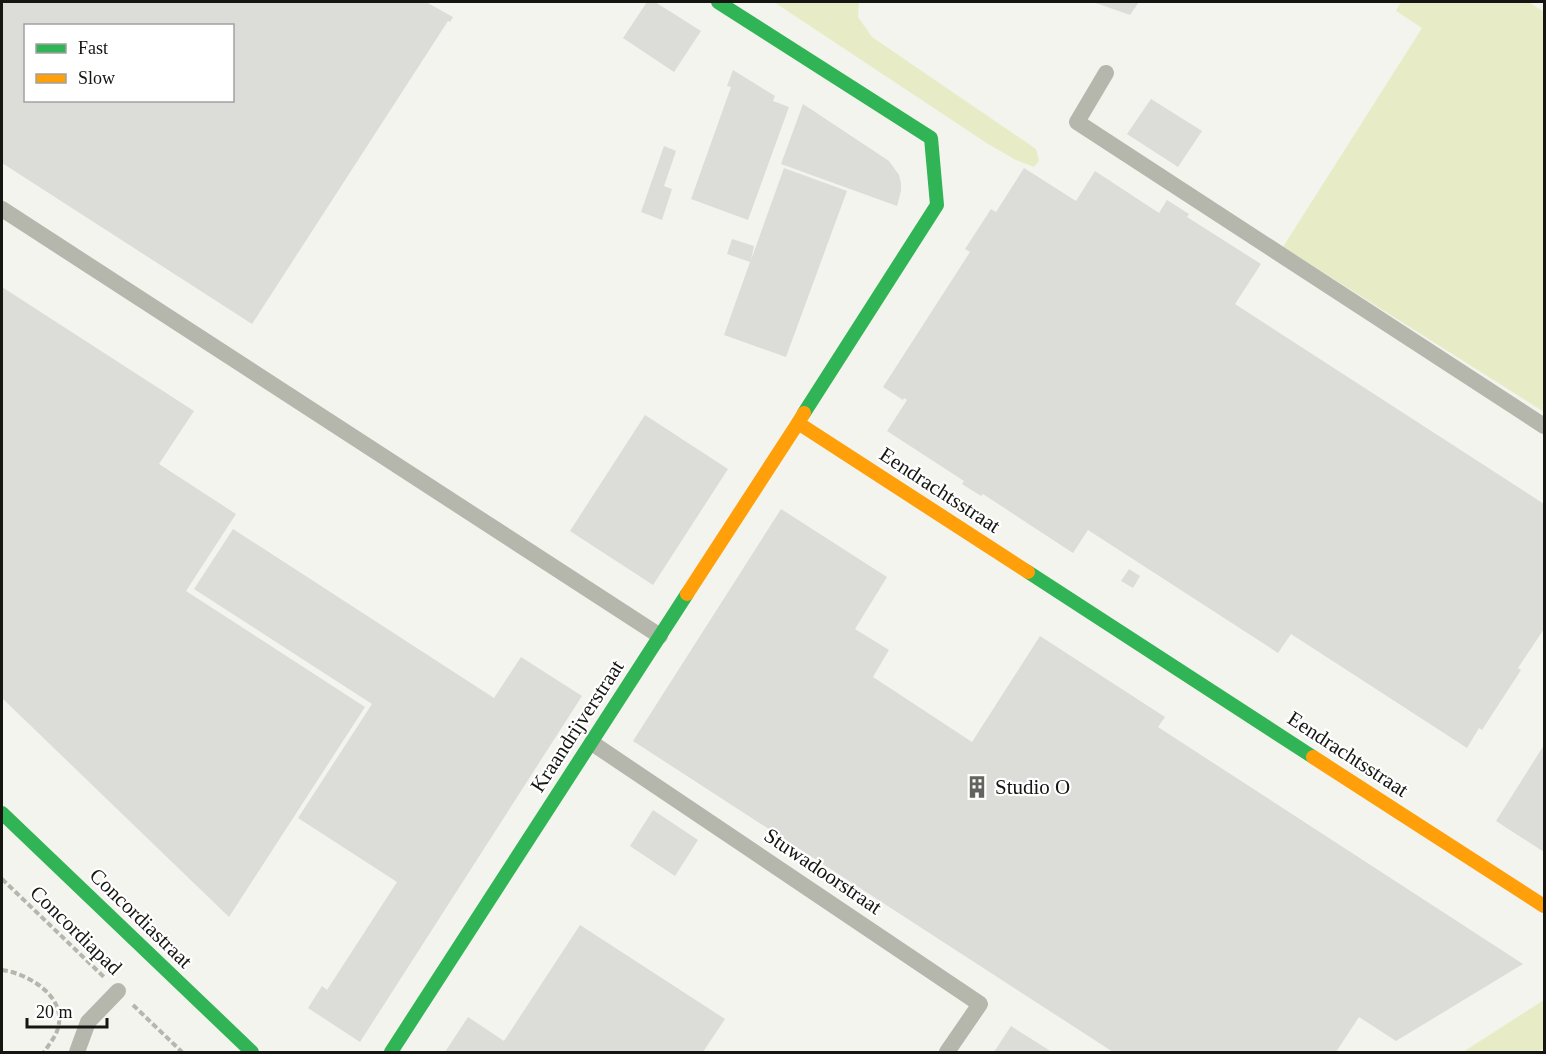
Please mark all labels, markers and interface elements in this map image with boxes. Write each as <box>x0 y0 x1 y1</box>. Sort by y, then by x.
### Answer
legend <box>24 24 234 102</box>
text: Fast <box>78 38 108 58</box>
text: Slow <box>78 68 115 88</box>
street label: Eendrachtsstraat <box>875 442 1005 538</box>
street label: Kraandrijverstraat <box>525 655 629 797</box>
street label: Eendrachtsstraat <box>1283 706 1413 802</box>
building icon: Studio O <box>964 774 990 800</box>
place label: Studio O <box>995 775 1070 799</box>
street label: Stuwadoorstraat <box>760 823 886 919</box>
street label: Concordiastraat <box>85 863 197 973</box>
street label: Concordiapad <box>25 880 127 980</box>
scale bar <box>27 991 106 1029</box>
text: 20 m <box>36 1002 73 1022</box>

